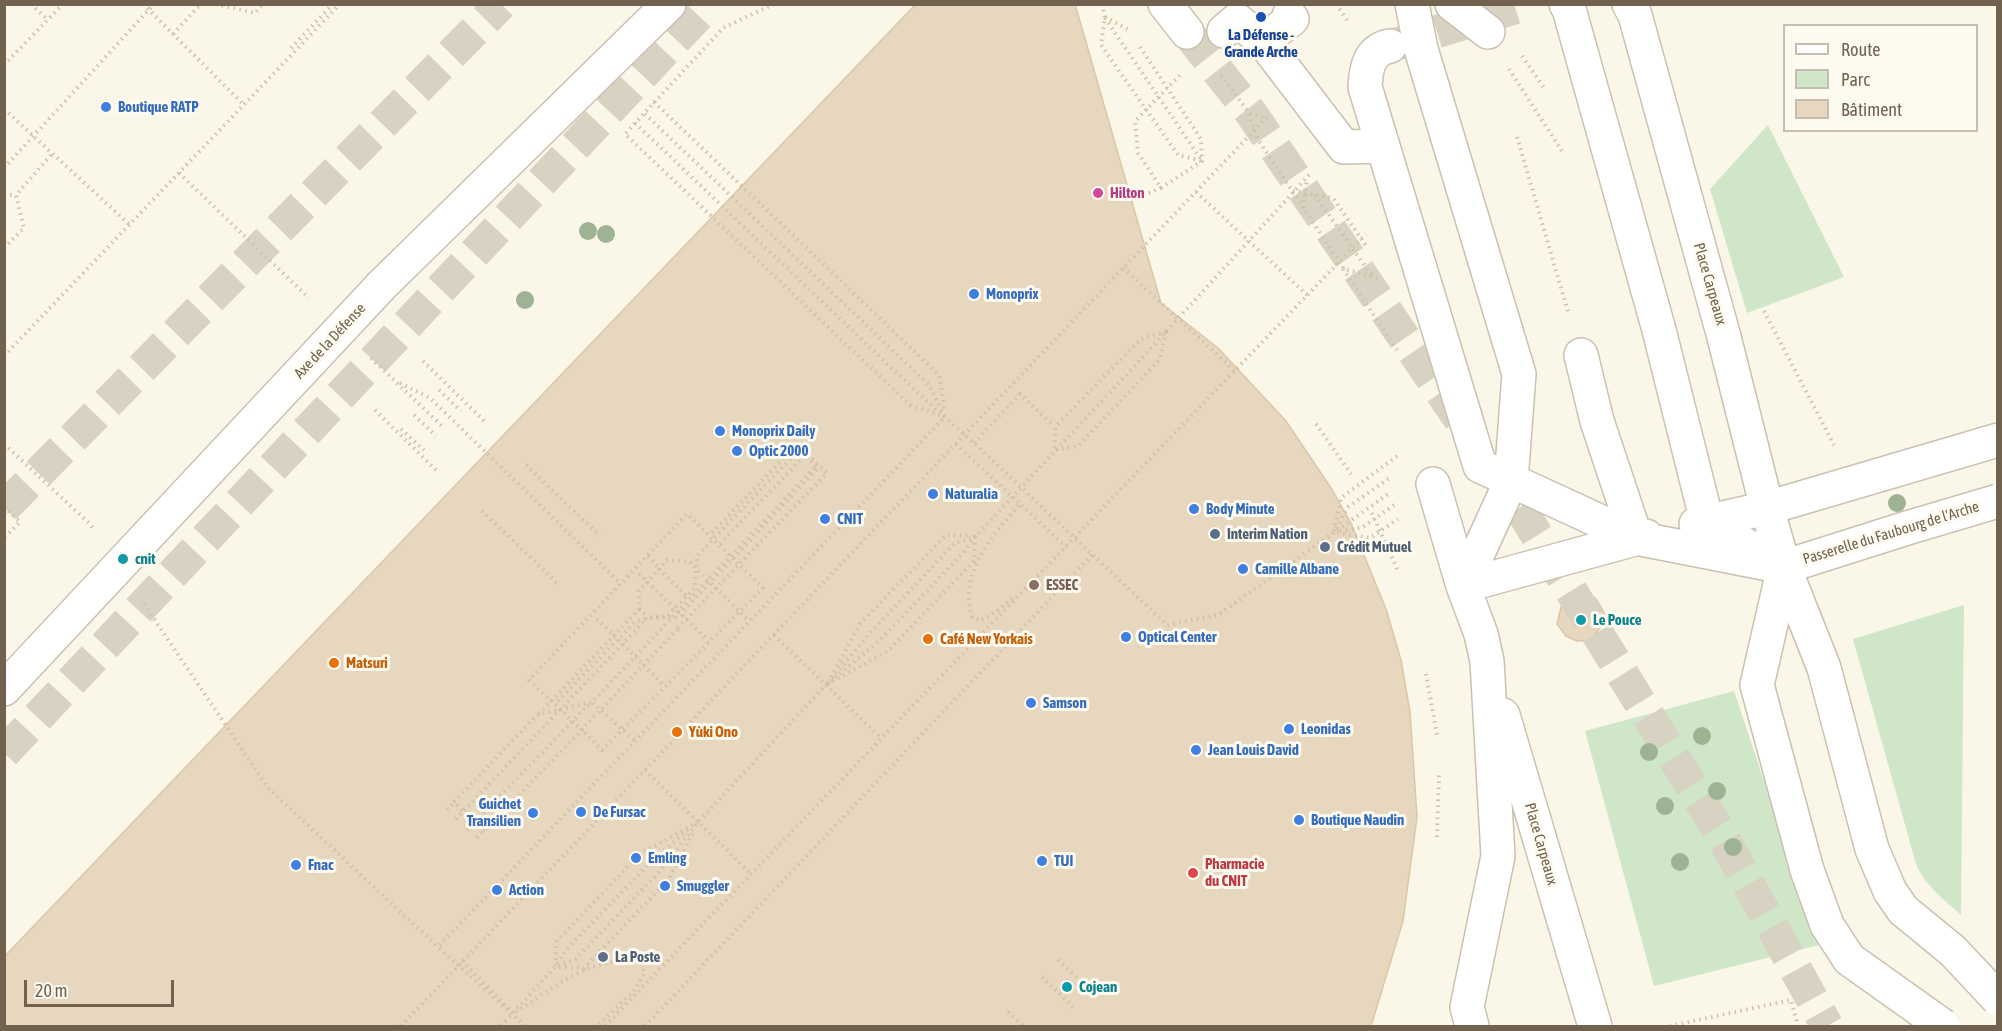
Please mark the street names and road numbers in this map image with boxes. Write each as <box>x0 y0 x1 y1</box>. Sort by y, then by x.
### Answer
street label: Place Carpeaux <box>1690 241 1730 327</box>
street label: Axe de la Défense <box>290 300 370 382</box>
street label: Passerelle du Faubourg de l'Arche <box>1801 498 1981 568</box>
street label: Place Carpeaux <box>1521 801 1561 887</box>

